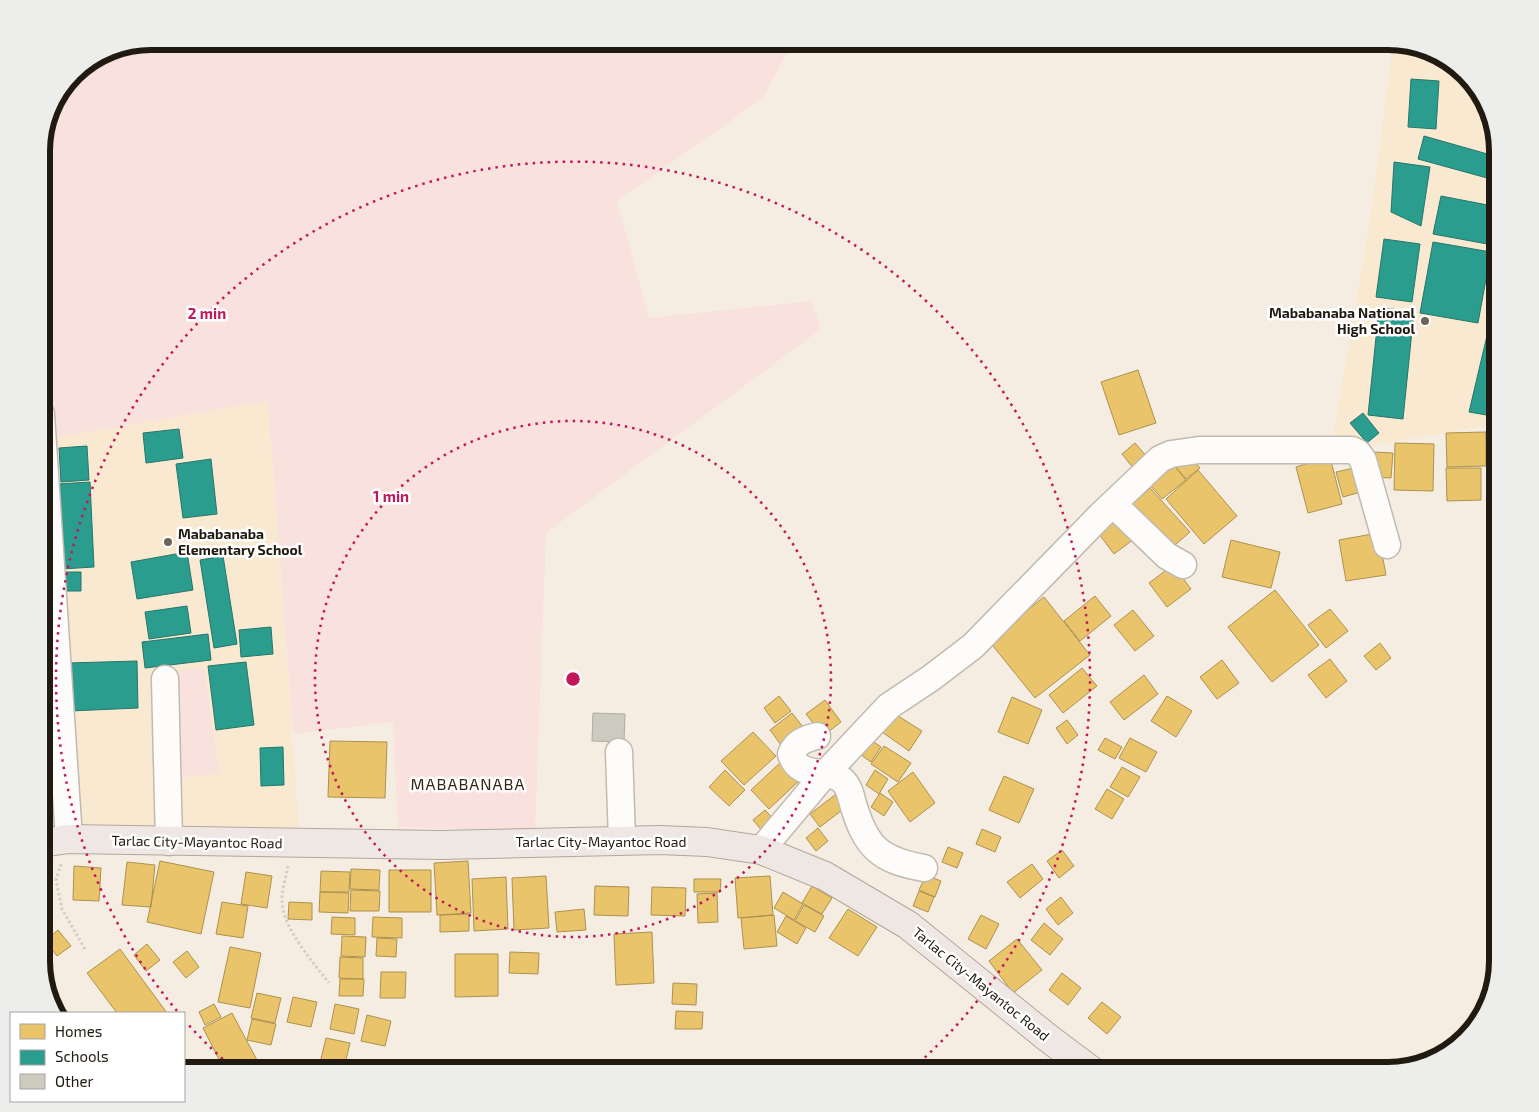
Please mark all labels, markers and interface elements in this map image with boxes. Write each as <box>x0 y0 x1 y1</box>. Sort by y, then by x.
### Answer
text: 2 min <box>188 304 226 322</box>
place label: Mababanaba National High School <box>1269 304 1415 337</box>
marker: Mababanaba National High School <box>1419 315 1431 327</box>
text: 1 min <box>373 487 409 505</box>
place label: Mababanaba Elementary School <box>178 525 303 558</box>
marker: Mababanaba Elementary School <box>162 536 174 548</box>
centre of rings <box>564 670 582 688</box>
district label: MABABANABA <box>411 774 525 793</box>
street label: Tarlac City-Mayantoc Road <box>111 832 283 851</box>
street label: Tarlac City-Mayantoc Road <box>515 833 687 850</box>
street label: Tarlac City-Mayantoc Road <box>910 923 1053 1044</box>
legend <box>10 1012 185 1102</box>
text: Homes <box>55 1022 102 1040</box>
text: Schools <box>55 1047 109 1065</box>
text: Other <box>55 1072 94 1090</box>

